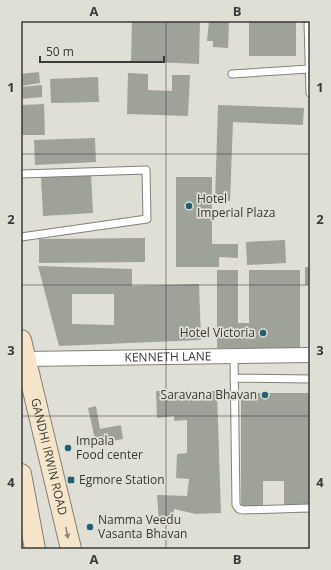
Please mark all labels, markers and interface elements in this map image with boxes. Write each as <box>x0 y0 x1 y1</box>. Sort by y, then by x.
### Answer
text: A <box>90 2 99 20</box>
text: B <box>233 2 242 20</box>
scale bar <box>40 38 164 64</box>
text: 50 m <box>46 43 74 60</box>
text: 1 <box>7 78 15 96</box>
text: 1 <box>316 78 324 96</box>
place label: Hotel Imperial Plaza <box>197 190 276 221</box>
marker: Hotel Imperial Plaza <box>184 201 194 211</box>
text: 2 <box>7 210 15 228</box>
text: 2 <box>316 210 324 228</box>
place label: Hotel Victoria <box>180 324 255 341</box>
marker: Hotel Victoria <box>258 328 268 338</box>
text: 3 <box>7 341 15 359</box>
text: 3 <box>316 341 324 359</box>
street label: KENNETH LANE <box>124 347 212 366</box>
place label: Saravana Bhavan <box>161 386 257 403</box>
marker: Saravana Bhavan <box>260 390 270 400</box>
street label: GANDHI IRWIN ROAD <box>27 396 72 517</box>
place label: Impala Food center <box>76 432 143 463</box>
marker: Impala Food center <box>63 443 73 453</box>
place label: Egmore Station <box>79 471 165 488</box>
text: 4 <box>7 473 15 491</box>
text: 4 <box>316 473 324 491</box>
marker: Egmore Station <box>66 475 76 485</box>
place label: Namma Veedu Vasanta Bhavan <box>98 511 187 542</box>
marker: Namma Veedu Vasanta Bhavan <box>85 522 95 532</box>
one-way arrow <box>65 527 71 539</box>
text: A <box>90 550 99 568</box>
text: B <box>233 550 242 568</box>

